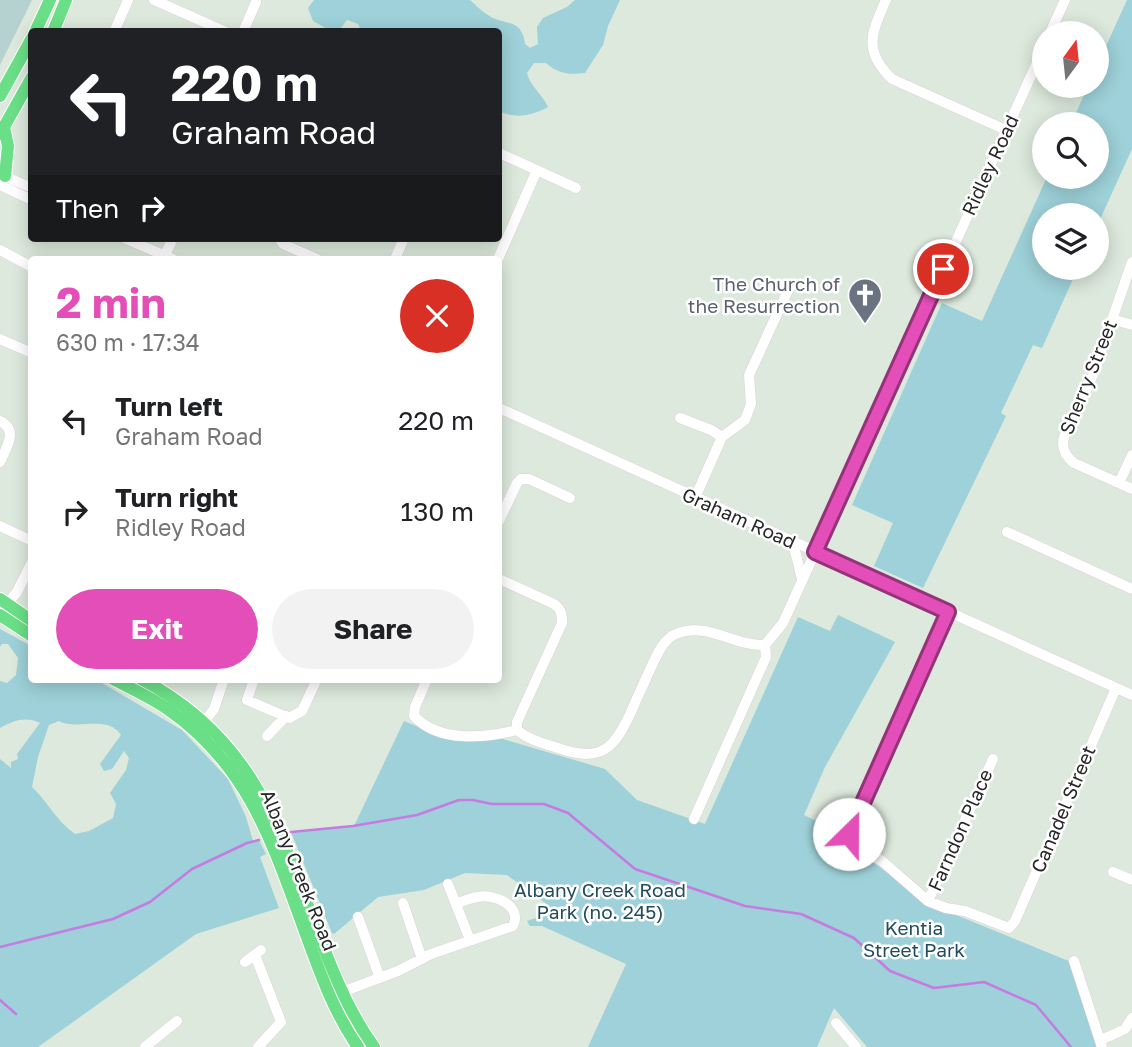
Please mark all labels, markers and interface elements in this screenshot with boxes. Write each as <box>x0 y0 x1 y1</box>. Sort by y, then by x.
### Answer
north arrow <box>1032 21 1110 98</box>
map controls <box>1032 21 1109 280</box>
text: 220 m <box>171 53 318 112</box>
icon: left <box>56 56 147 147</box>
street label: Ridley Road <box>956 111 1023 219</box>
button: search <box>1032 112 1109 189</box>
text: Graham Road <box>171 113 376 151</box>
icon: right <box>133 189 171 227</box>
text: Then <box>56 193 119 224</box>
button: layers <box>1032 203 1109 280</box>
pin <box>913 239 973 299</box>
icon: arrive <box>924 250 962 288</box>
place label: The Church of the Resurrection <box>688 272 840 317</box>
church icon: The Church of the Resurrection <box>846 276 884 325</box>
text: 2 min <box>56 277 166 327</box>
button: close <box>400 279 474 353</box>
street label: Sherry Street <box>1054 316 1121 438</box>
text: 630 m · 17:34 <box>56 328 200 356</box>
text: Turn left <box>115 391 223 422</box>
icon: left <box>56 402 94 440</box>
text: 220 m <box>398 405 474 436</box>
text: Graham Road <box>115 422 263 450</box>
text: Turn right <box>115 482 238 513</box>
street label: Graham Road <box>679 482 800 553</box>
icon: right <box>56 493 94 531</box>
text: 130 m <box>401 496 474 527</box>
text: Ridley Road <box>115 513 246 541</box>
button: Exit <box>56 589 258 669</box>
button: Share <box>272 589 474 669</box>
street label: Canadel Street <box>1025 742 1100 876</box>
street label: Farndon Place <box>922 765 997 894</box>
street label: Albany Creek Road <box>257 786 342 954</box>
position arrow <box>812 797 886 871</box>
park label: Albany Creek Road Park (no. 245) <box>514 878 686 923</box>
park label: Kentia Street Park <box>863 916 965 961</box>

